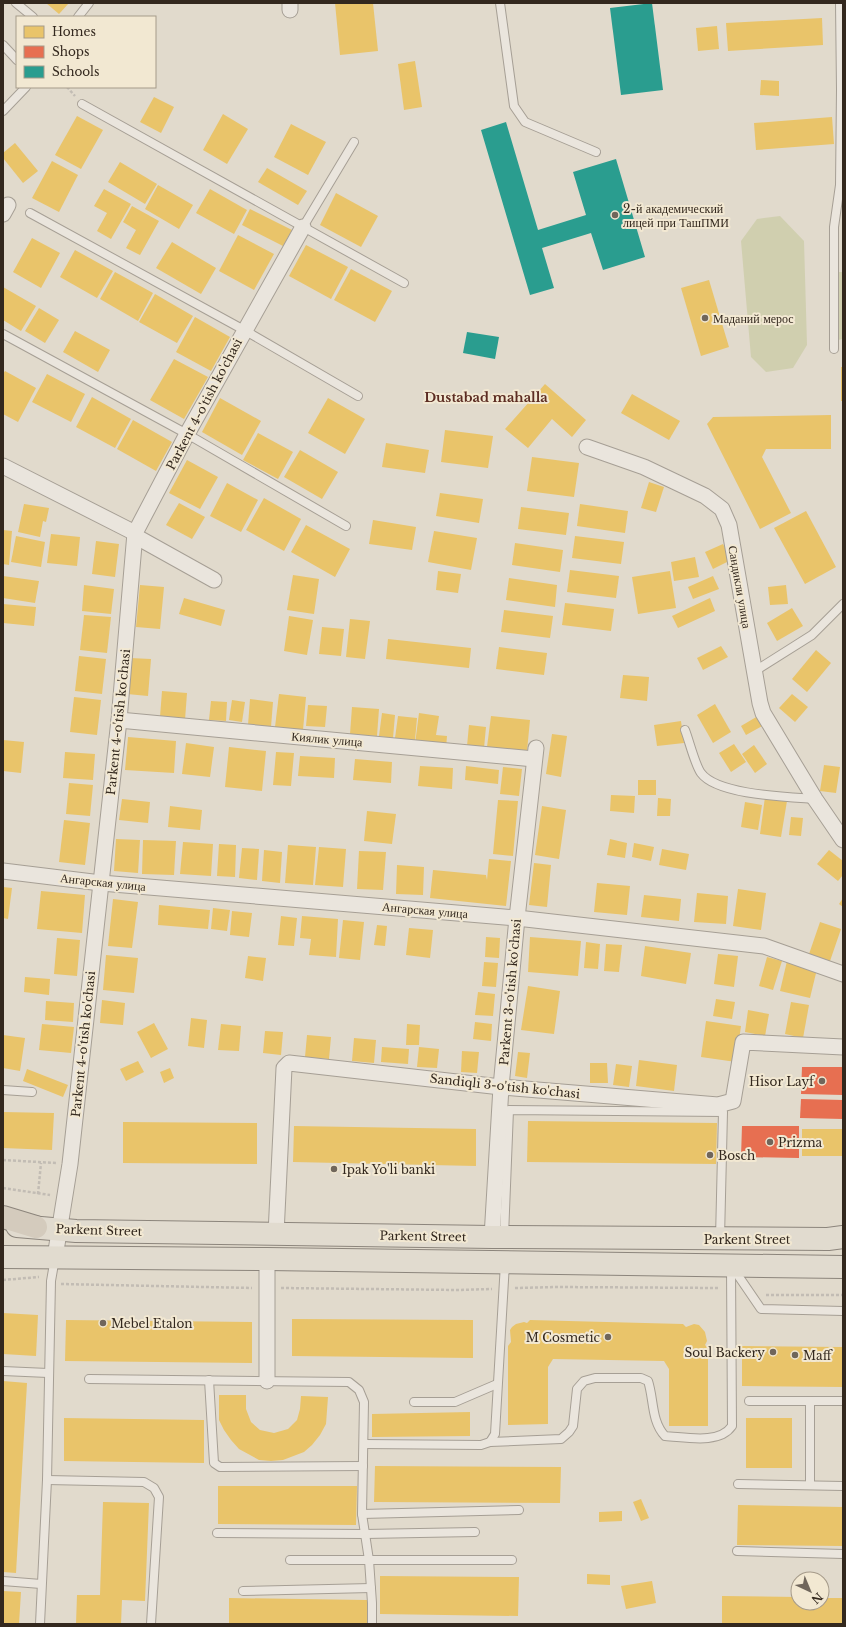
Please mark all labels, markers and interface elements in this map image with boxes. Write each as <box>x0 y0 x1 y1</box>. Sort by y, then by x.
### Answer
legend <box>16 16 156 88</box>
text: Homes <box>52 24 96 39</box>
text: Shops <box>52 44 89 59</box>
text: Schools <box>52 64 99 79</box>
place label: 2-й академический лицей при ТашПМИ <box>623 201 729 230</box>
marker: 2-й академический лицей при ТашПМИ <box>610 210 620 220</box>
place label: Маданий мерос <box>713 311 794 326</box>
marker: Маданий мерос <box>700 313 710 323</box>
street label: Parkent 4-o'tish ko'chasi <box>163 336 245 472</box>
district label: Dustabad mahalla <box>424 389 548 406</box>
street label: Сандикли улица <box>725 545 755 630</box>
street label: Parkent 4-o'tish ko'chasi <box>103 648 133 796</box>
street label: Киялик улица <box>291 728 364 750</box>
street label: Ангарская улица <box>59 870 147 894</box>
street label: Ангарская улица <box>381 899 469 921</box>
street label: Parkent 3-o'tish ko'chasi <box>496 918 524 1066</box>
street label: Parkent 4-o'tish ko'chasi <box>68 970 98 1118</box>
street label: Sandiqli 3-o'tish ko'chasi <box>429 1071 581 1101</box>
place label: Hisor Layf <box>749 1074 816 1089</box>
marker: Hisor Layf <box>817 1076 827 1086</box>
place label: Prizma <box>778 1135 823 1150</box>
marker: Prizma <box>765 1137 775 1147</box>
place label: Bosch <box>718 1148 755 1163</box>
marker: Bosch <box>705 1150 715 1160</box>
place label: Ipak Yo'li banki <box>342 1162 435 1177</box>
marker: Ipak Yo'li banki <box>329 1164 339 1174</box>
street label: Parkent Street <box>55 1221 143 1239</box>
street label: Parkent Street <box>380 1228 467 1244</box>
street label: Parkent Street <box>704 1232 791 1247</box>
place label: Mebel Etalon <box>111 1316 193 1331</box>
marker: Mebel Etalon <box>98 1318 108 1328</box>
place label: M Cosmetic <box>526 1330 601 1345</box>
marker: M Cosmetic <box>603 1332 613 1342</box>
place label: Soul Backery <box>685 1345 765 1360</box>
marker: Soul Backery <box>768 1347 778 1357</box>
place label: Maff <box>803 1348 833 1363</box>
marker: Maff <box>790 1350 800 1360</box>
north arrow <box>790 1571 830 1611</box>
text: N <box>808 1590 826 1607</box>

